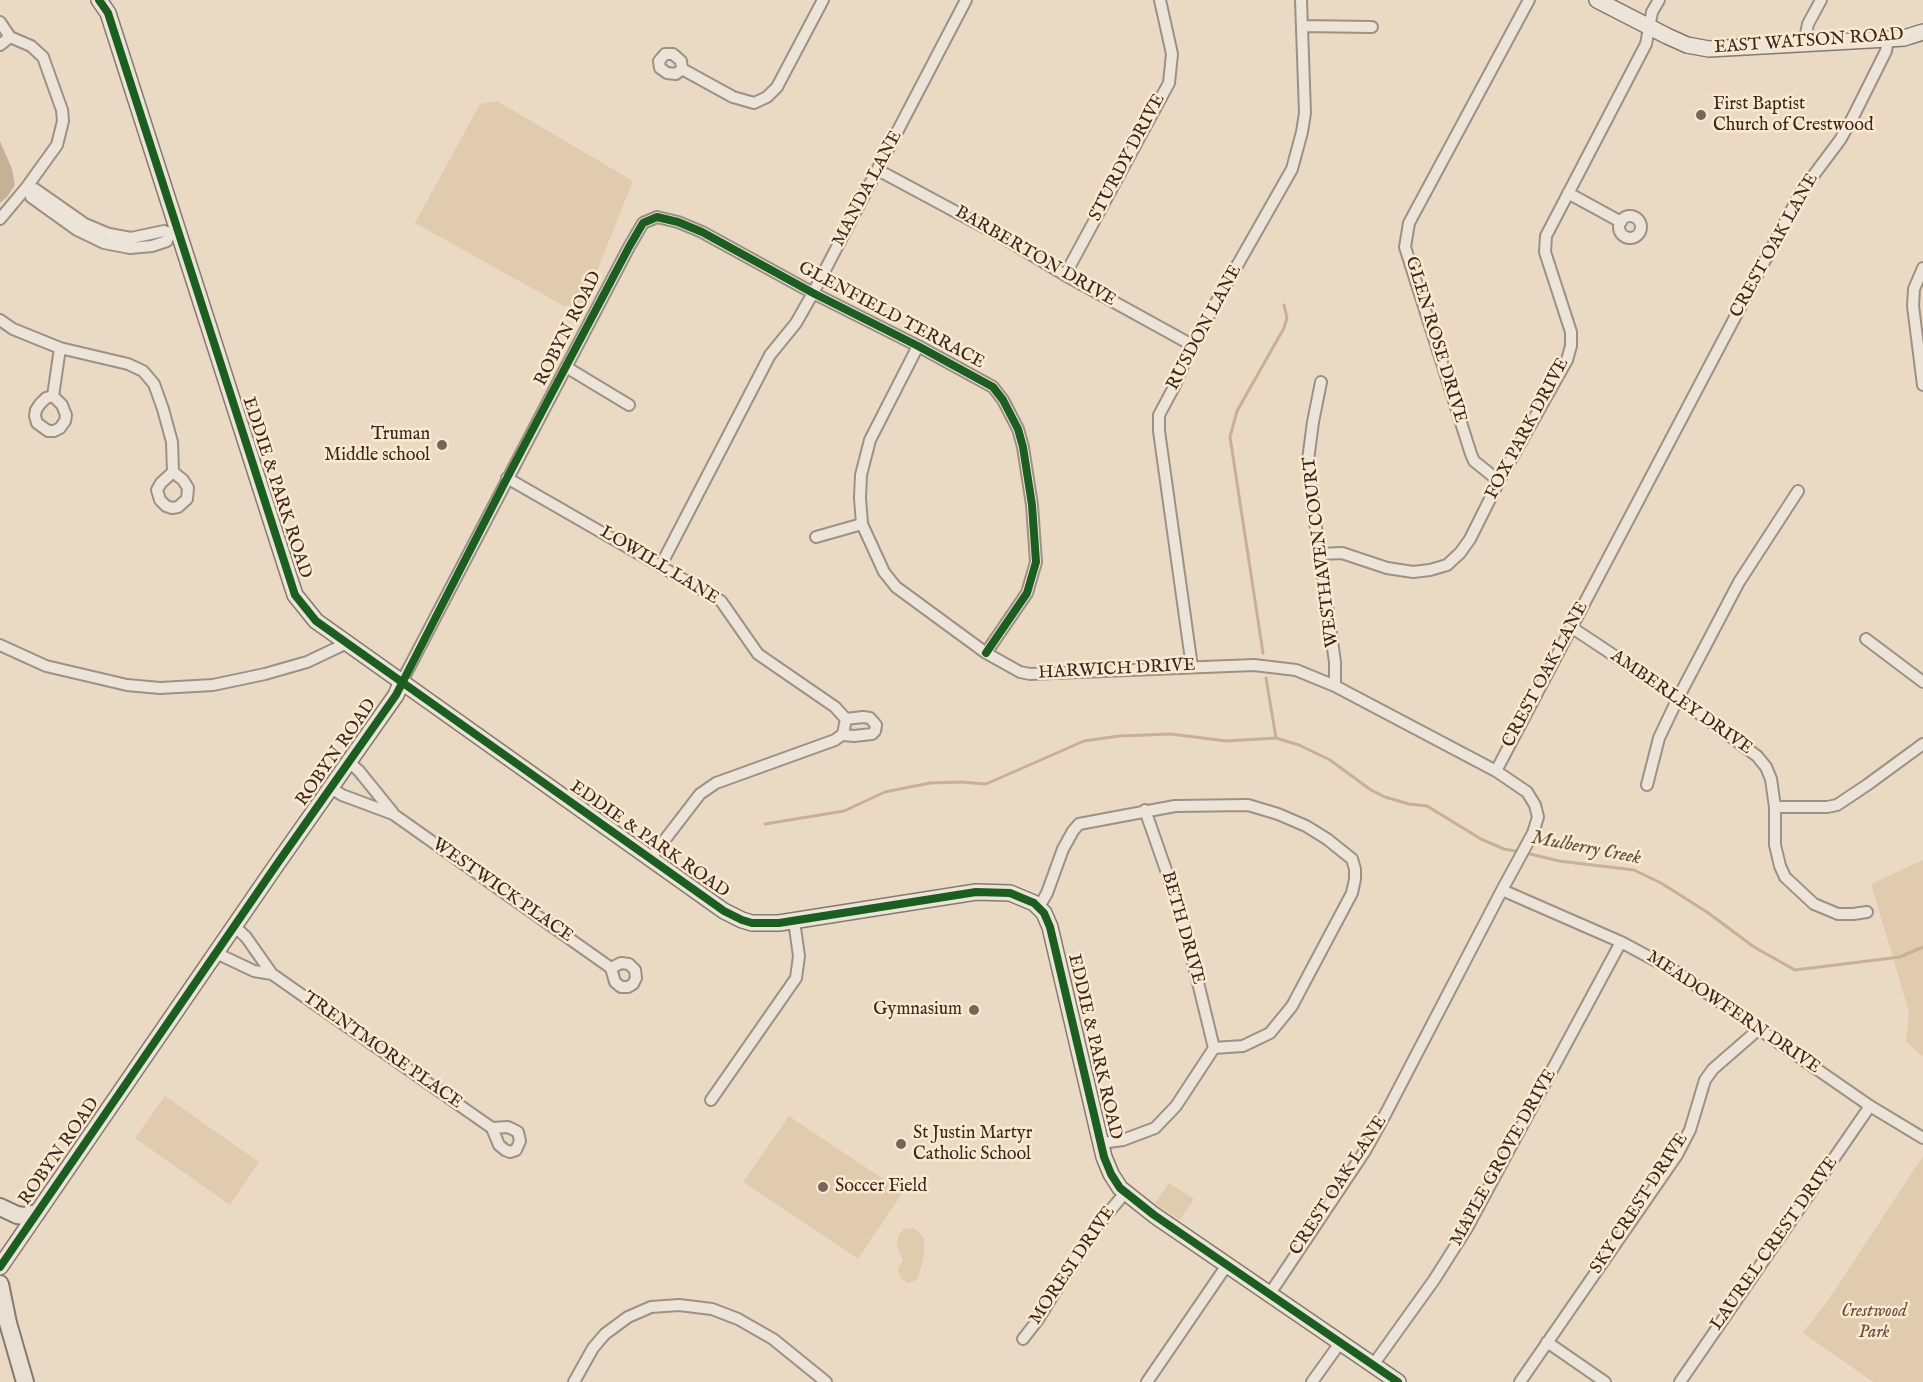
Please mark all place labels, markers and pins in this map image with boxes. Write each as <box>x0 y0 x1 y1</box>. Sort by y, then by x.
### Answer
place label: First Baptist Church of Crestwood <box>1713 94 1873 136</box>
marker: First Baptist Church of Crestwood <box>1694 108 1708 122</box>
place label: Truman Middle school <box>324 424 430 466</box>
marker: Truman Middle school <box>435 438 449 452</box>
place label: Gymnasium <box>873 999 962 1021</box>
marker: Gymnasium <box>967 1003 981 1017</box>
place label: St Justin Martyr Catholic School <box>913 1123 1032 1166</box>
marker: St Justin Martyr Catholic School <box>894 1137 908 1151</box>
place label: Soccer Field <box>835 1176 927 1198</box>
marker: Soccer Field <box>816 1180 830 1194</box>

